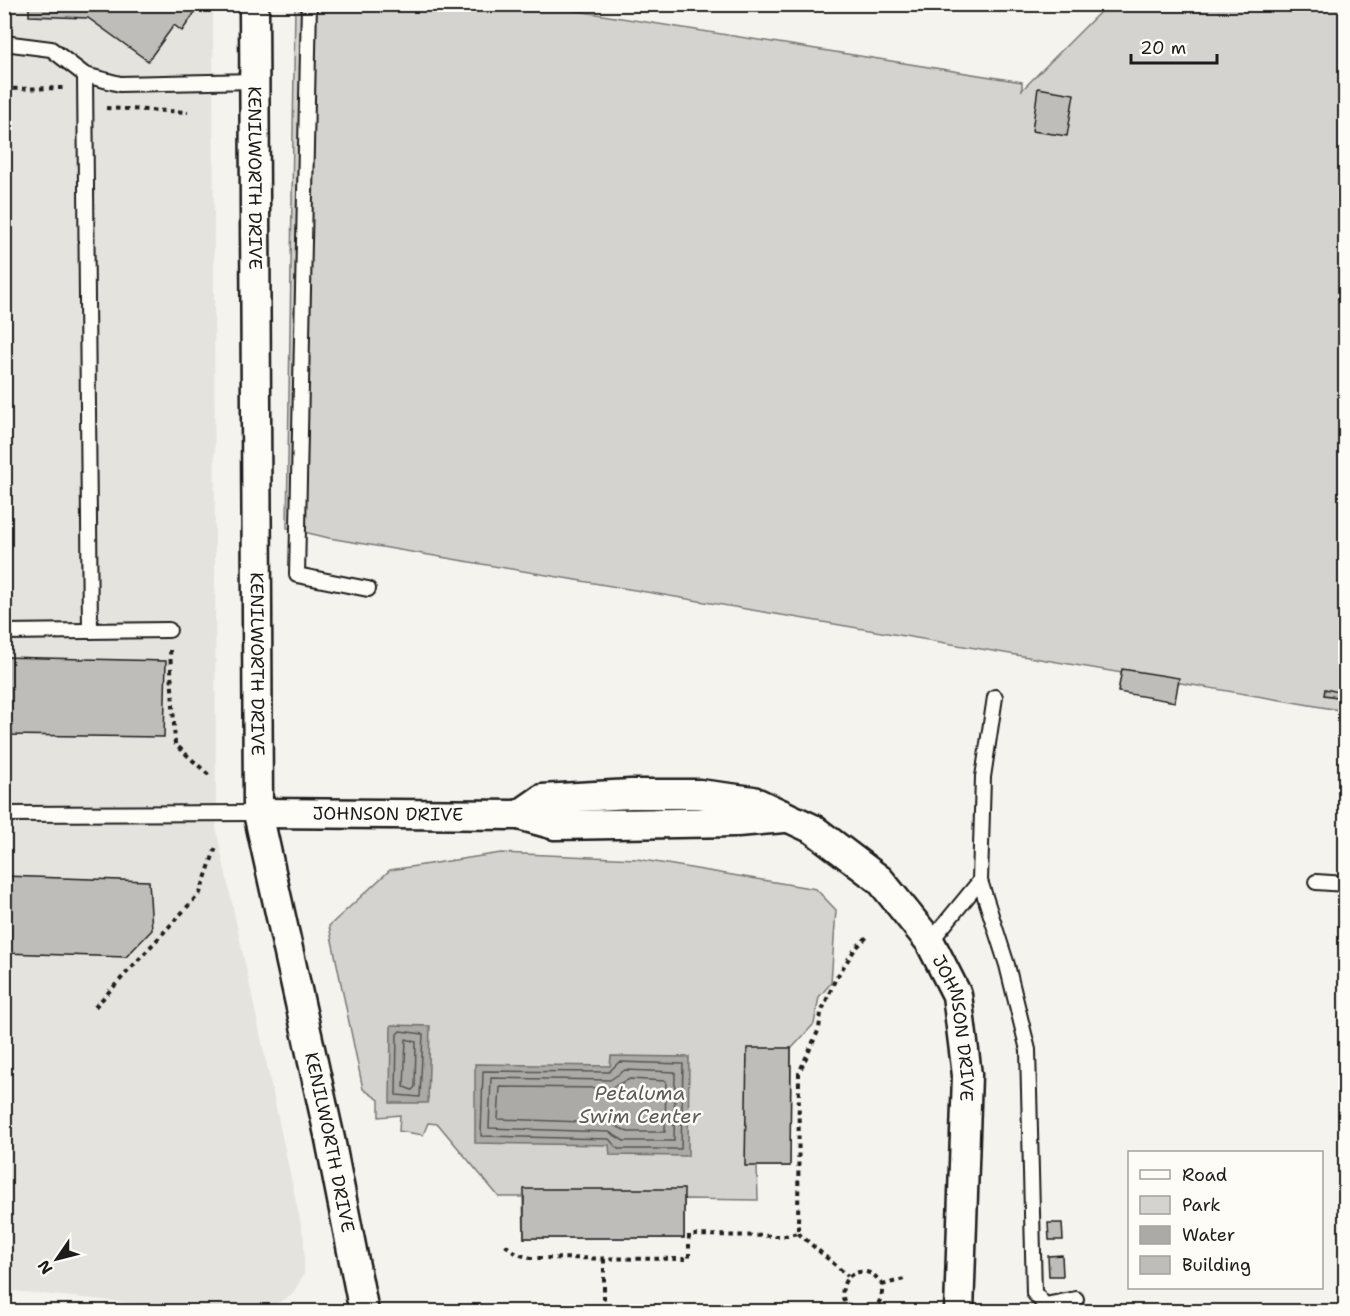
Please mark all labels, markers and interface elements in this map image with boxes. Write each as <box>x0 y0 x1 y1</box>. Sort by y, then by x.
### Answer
scale bar <box>1131 27 1216 65</box>
text: 20 m <box>1140 36 1186 60</box>
street label: KENILWORTH DRIVE <box>242 86 267 270</box>
street label: KENILWORTH DRIVE <box>245 572 270 756</box>
street label: JOHNSON DRIVE <box>313 801 463 827</box>
street label: JOHNSON DRIVE <box>927 951 979 1102</box>
street label: KENILWORTH DRIVE <box>299 1050 360 1235</box>
water label: Petaluma Swim Center <box>579 1080 701 1129</box>
legend <box>1128 1151 1323 1289</box>
text: Road <box>1182 1163 1227 1187</box>
text: Park <box>1182 1193 1221 1217</box>
text: Water <box>1182 1223 1235 1247</box>
north arrow <box>27 1229 87 1289</box>
text: Building <box>1182 1253 1251 1277</box>
text: N <box>33 1256 57 1279</box>

